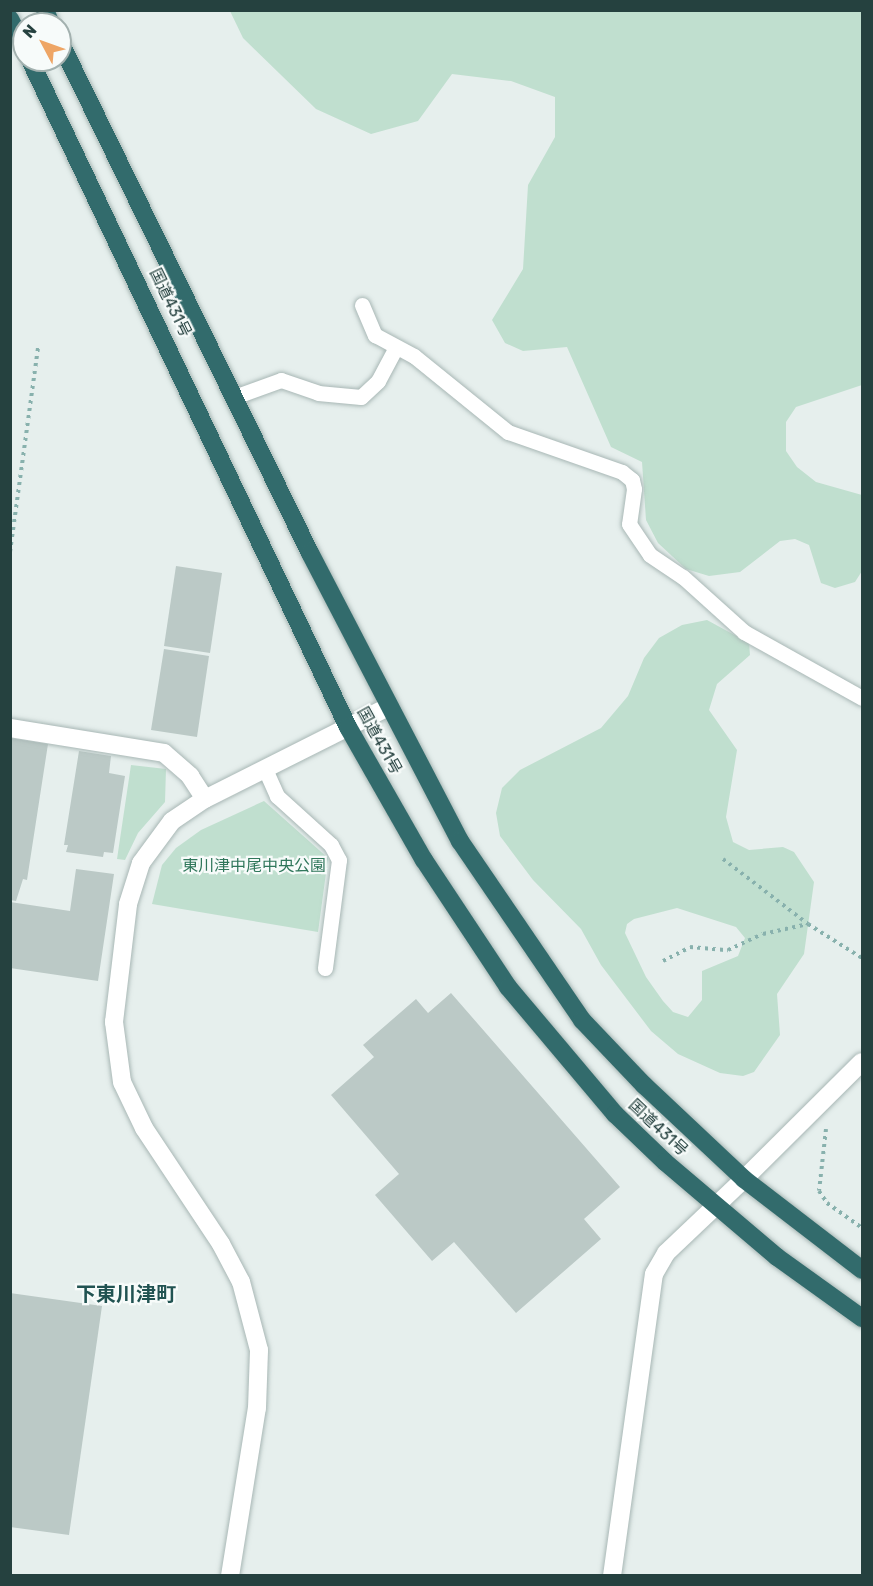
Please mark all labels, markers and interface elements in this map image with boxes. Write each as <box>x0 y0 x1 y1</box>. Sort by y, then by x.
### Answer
north arrow <box>12 12 72 72</box>
text: N <box>19 21 40 42</box>
street label: 国道431号 <box>145 265 195 341</box>
street label: 国道431号 <box>353 704 405 778</box>
park label: 東川津中尾中央公園 <box>182 856 326 876</box>
street label: 国道431号 <box>624 1096 692 1160</box>
district label: 下東川津町 <box>76 1282 176 1306</box>

